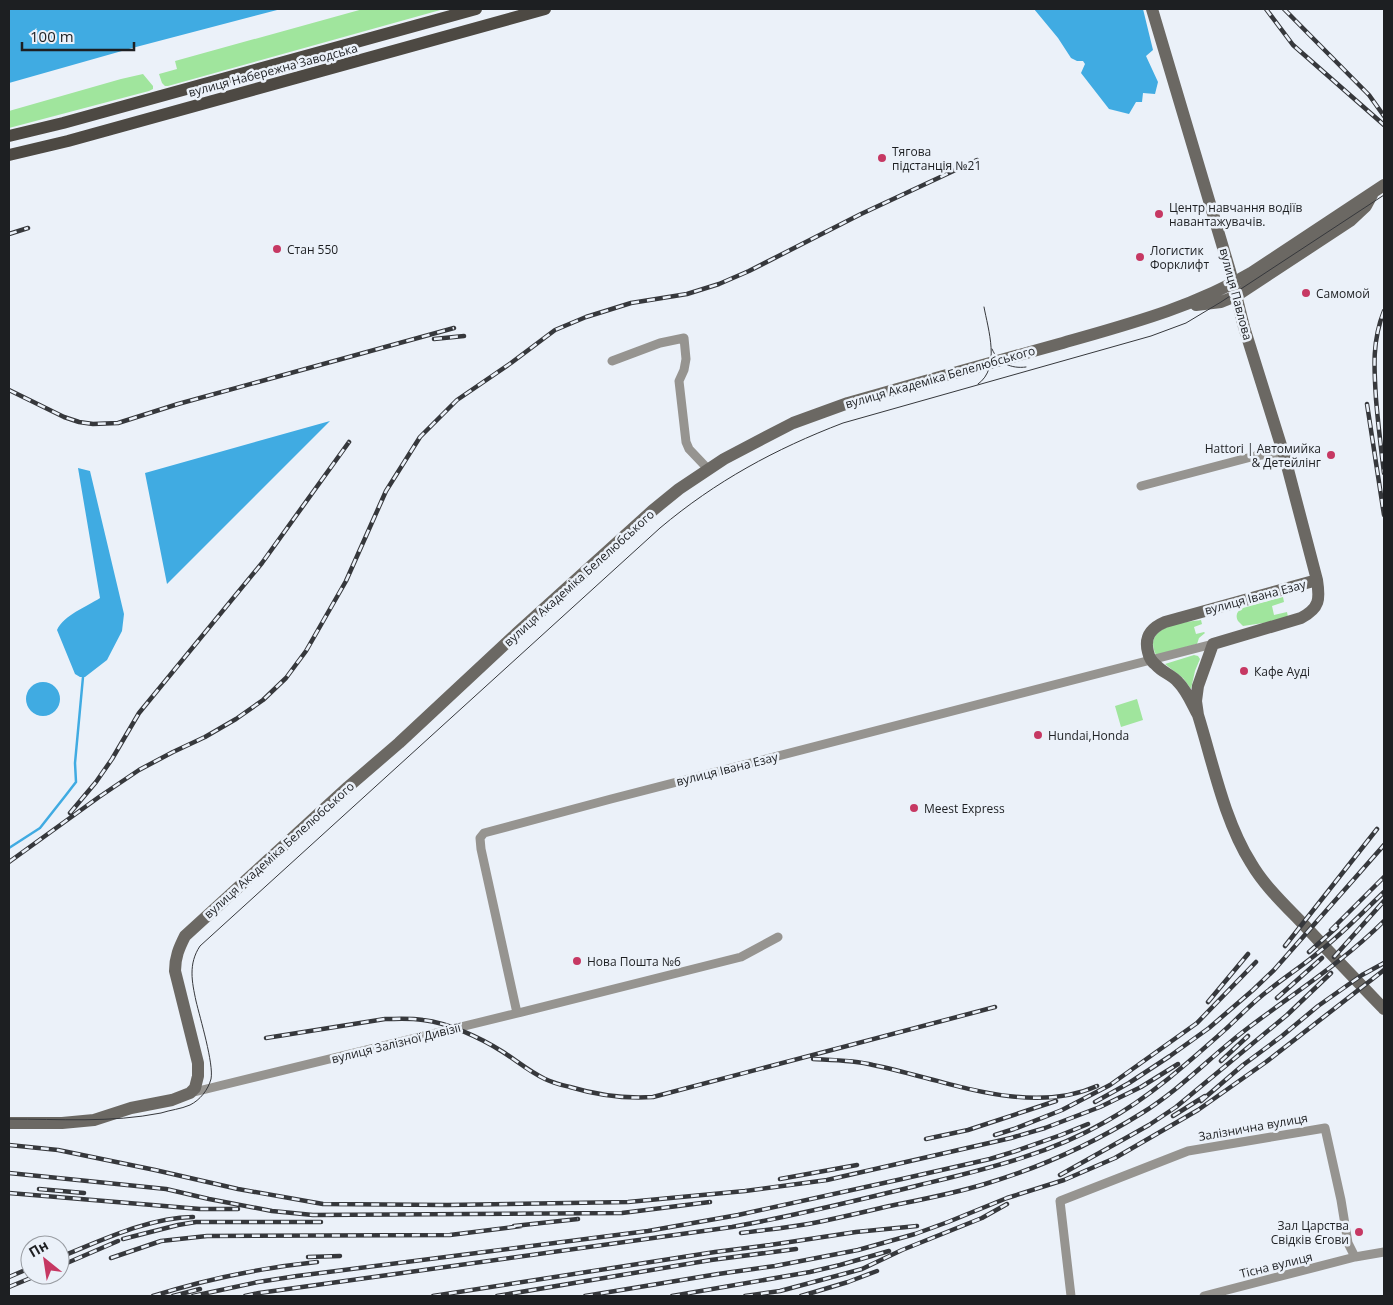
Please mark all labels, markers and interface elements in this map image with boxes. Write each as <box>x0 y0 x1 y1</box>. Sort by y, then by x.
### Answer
scale bar <box>22 20 135 52</box>
text: 100 m <box>30 26 74 46</box>
street label: вулиця Набережна Заводська <box>186 39 360 101</box>
place label: Тягова пiдстанцiя №21 <box>892 143 981 174</box>
marker: Тягова пiдстанцiя №21 <box>876 152 888 164</box>
place label: Центр навчання водіїв навантажувачів. <box>1169 199 1302 230</box>
marker: Центр навчання водіїв навантажувачів. <box>1153 208 1165 220</box>
place label: Стан 550 <box>287 241 338 258</box>
place label: Логистик Форклифт <box>1150 242 1209 273</box>
marker: Стан 550 <box>271 243 283 255</box>
street label: вулиця Павлова <box>1216 246 1256 342</box>
marker: Логистик Форклифт <box>1134 251 1146 263</box>
place label: Самомой <box>1316 285 1370 302</box>
marker: Самомой <box>1300 287 1312 299</box>
street label: вулиця Академіка Белелюбського <box>843 342 1037 412</box>
place label: Hattori | Автомийка & Детейлінг <box>1205 440 1321 471</box>
marker: Hattori | Автомийка & Детейлінг <box>1325 449 1337 461</box>
street label: вулиця Академіка Белелюбського <box>500 506 658 650</box>
street label: вулиця Івана Езау <box>1203 575 1308 619</box>
place label: Кафе Ауді <box>1254 663 1310 680</box>
marker: Кафе Ауді <box>1238 665 1250 677</box>
place label: Hundai,Honda <box>1048 727 1129 744</box>
marker: Hundai,Honda <box>1032 729 1044 741</box>
street label: вулиця Івана Езау <box>674 748 781 790</box>
street label: вулиця Академіка Белелюбського <box>200 778 358 922</box>
place label: Meest Express <box>924 800 1005 817</box>
marker: Meest Express <box>908 802 920 814</box>
place label: Нова Пошта №6 <box>587 953 681 970</box>
marker: Нова Пошта №6 <box>571 955 583 967</box>
street label: вулиця Залізної Дивізії <box>330 1018 463 1067</box>
street label: Залізнична вулиця <box>1197 1109 1309 1145</box>
place label: Зал Царства Свідків Єгови <box>1271 1217 1349 1248</box>
marker: Зал Царства Свідків Єгови <box>1353 1226 1365 1238</box>
north arrow <box>20 1235 70 1285</box>
text: Пн <box>25 1235 52 1261</box>
street label: Тісна вулиця <box>1238 1248 1314 1282</box>

